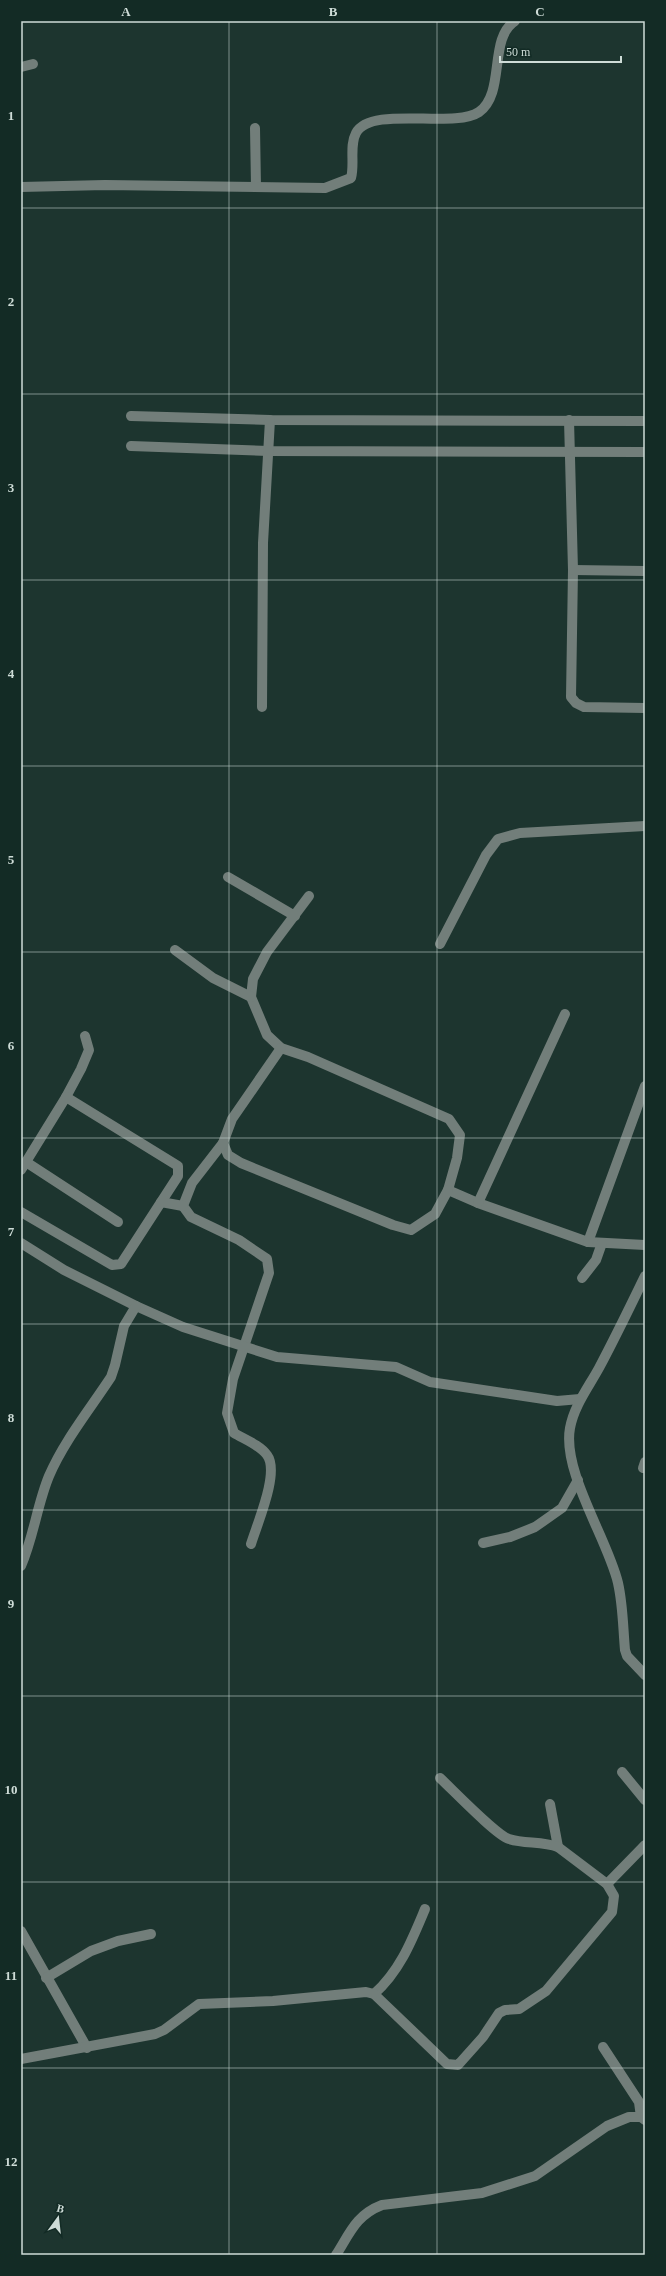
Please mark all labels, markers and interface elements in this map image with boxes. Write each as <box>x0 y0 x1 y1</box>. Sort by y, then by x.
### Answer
text: A <box>121 4 131 19</box>
text: B <box>329 4 338 19</box>
text: C <box>535 4 545 19</box>
scale bar <box>500 38 621 64</box>
text: 50 m <box>506 45 531 59</box>
text: 1 <box>8 108 14 123</box>
text: 2 <box>8 294 14 309</box>
text: 3 <box>8 480 15 495</box>
text: 4 <box>8 666 15 681</box>
text: 5 <box>8 852 15 867</box>
text: 6 <box>8 1038 15 1053</box>
text: 7 <box>8 1224 15 1239</box>
text: 8 <box>8 1410 15 1425</box>
text: 9 <box>8 1596 15 1611</box>
text: 10 <box>5 1782 18 1797</box>
text: 11 <box>5 1968 17 1983</box>
text: 12 <box>5 2154 18 2169</box>
north arrow <box>38 2198 78 2238</box>
text: B <box>55 2202 66 2215</box>

